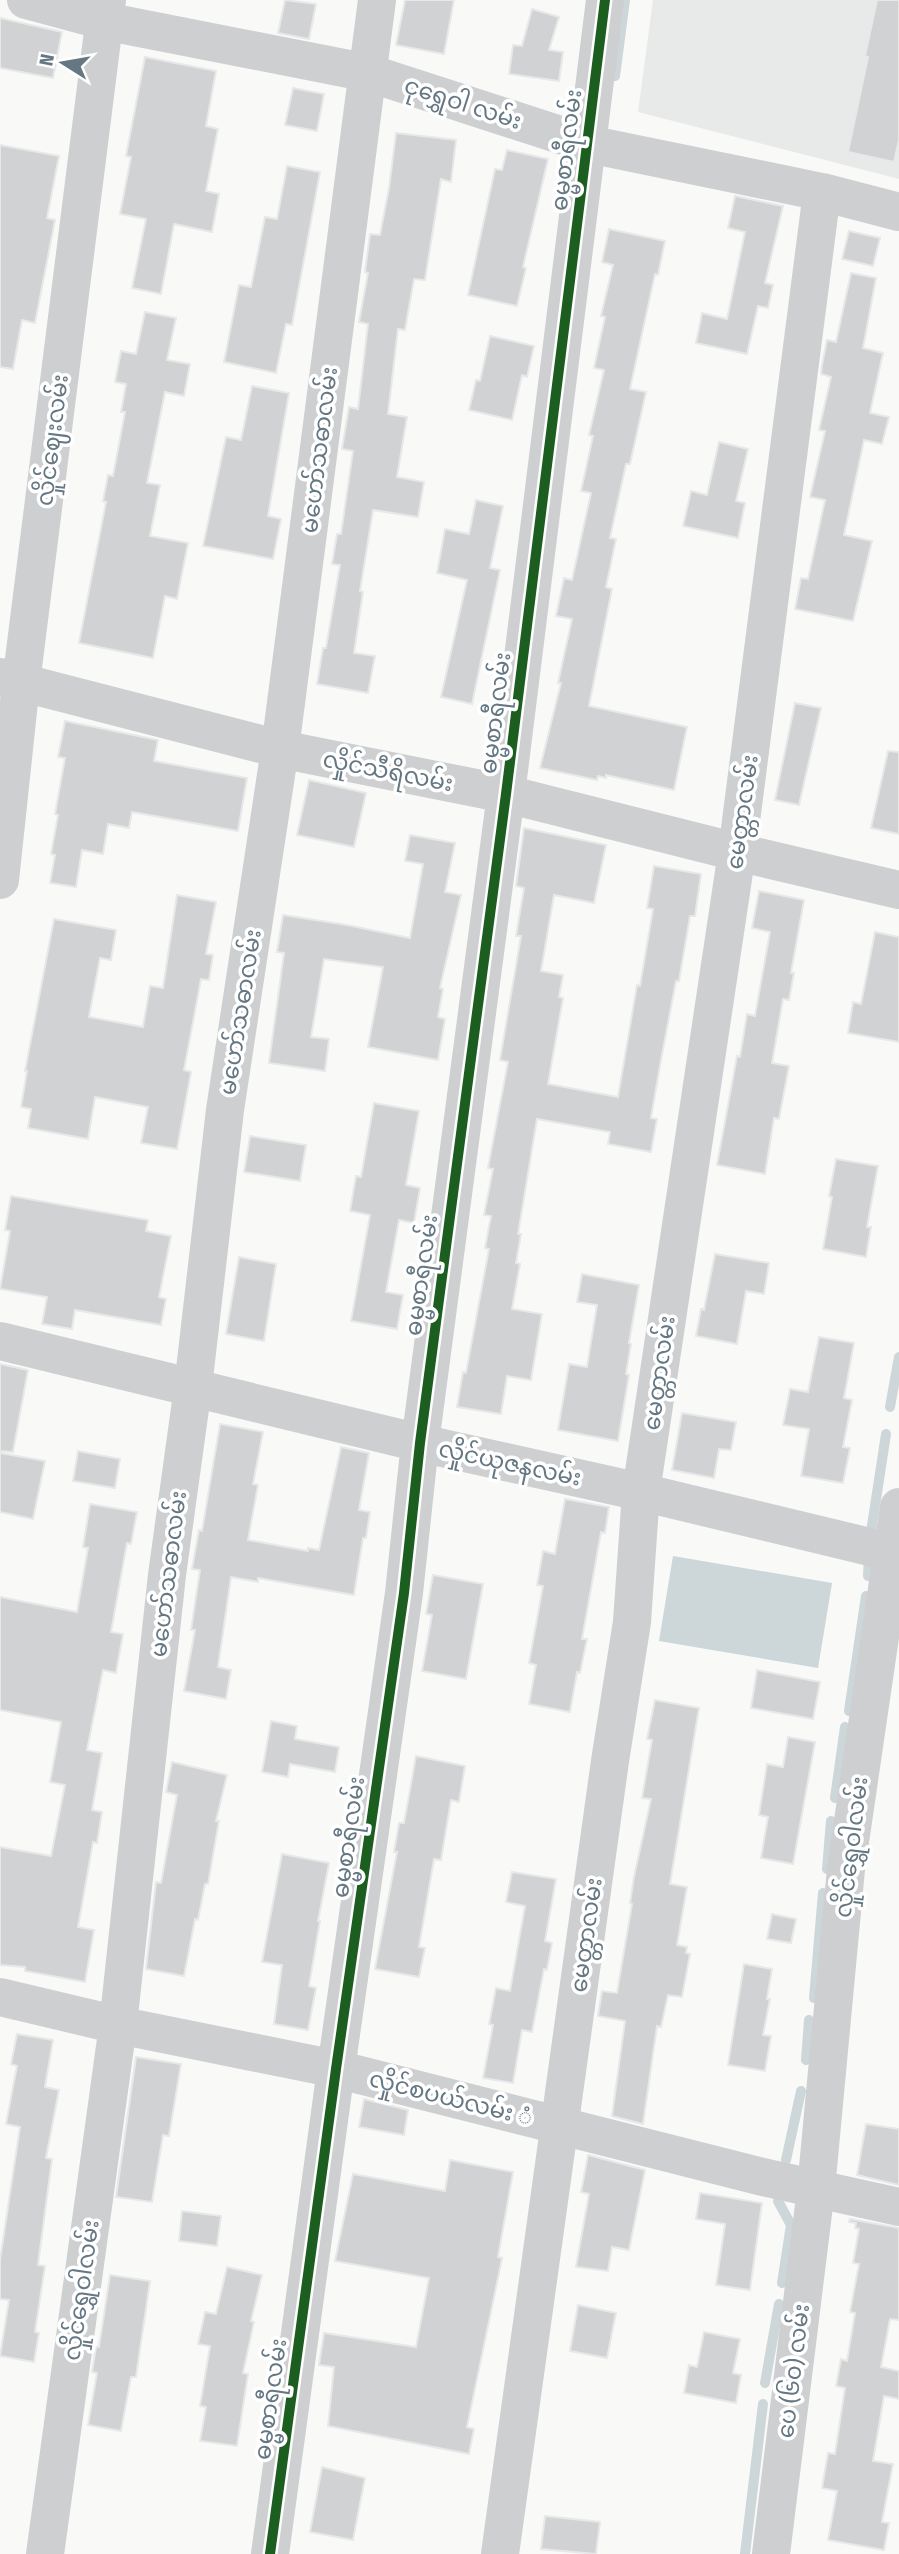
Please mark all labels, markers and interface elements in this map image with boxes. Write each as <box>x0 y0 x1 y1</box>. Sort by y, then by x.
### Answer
north arrow <box>28 28 98 98</box>
text: N <box>34 52 59 68</box>
street label: ငုရွှေဝါ လမ်း <box>399 69 526 140</box>
street label: ဓမ္မစာရီလမ်း <box>543 87 593 213</box>
street label: မဟော်သဓာလမ်း <box>293 365 343 535</box>
street label: လှိုင်ဈေးလမ်း <box>28 372 79 508</box>
street label: ဓမ္မစာရီလမ်း <box>472 650 522 776</box>
street label: လှိုင်သီရိလမ်း <box>320 743 456 802</box>
street label: မေတ္တာလမ်း <box>718 753 769 872</box>
street label: မဟော်သဓာလမ်း <box>211 927 267 1097</box>
street label: ဓမ္မစာရီလမ်း <box>397 1212 449 1338</box>
street label: မေတ္တာလမ်း <box>635 1314 686 1433</box>
street label: လှိုင်ယုဇနလမ်း <box>435 1432 584 1497</box>
street label: မဟော်သဓာလမ်း <box>142 1489 192 1659</box>
street label: ဓမ္မစာရီလမ်း <box>324 1774 376 1900</box>
street label: လှိုင်ရွှေဝါလမ်း <box>826 1775 879 1920</box>
street label: မေတ္တာလမ်း <box>562 1876 613 1995</box>
street label: လှိုင်စပယ်လမ်း ံ <box>365 2062 536 2137</box>
street label: လှိုင်ရွှေဝါလမ်း <box>55 2217 110 2363</box>
street label: ပေ (၆၀) လမ်း <box>769 2302 815 2440</box>
street label: ဓမ္မစာရီလမ်း <box>246 2336 298 2462</box>

